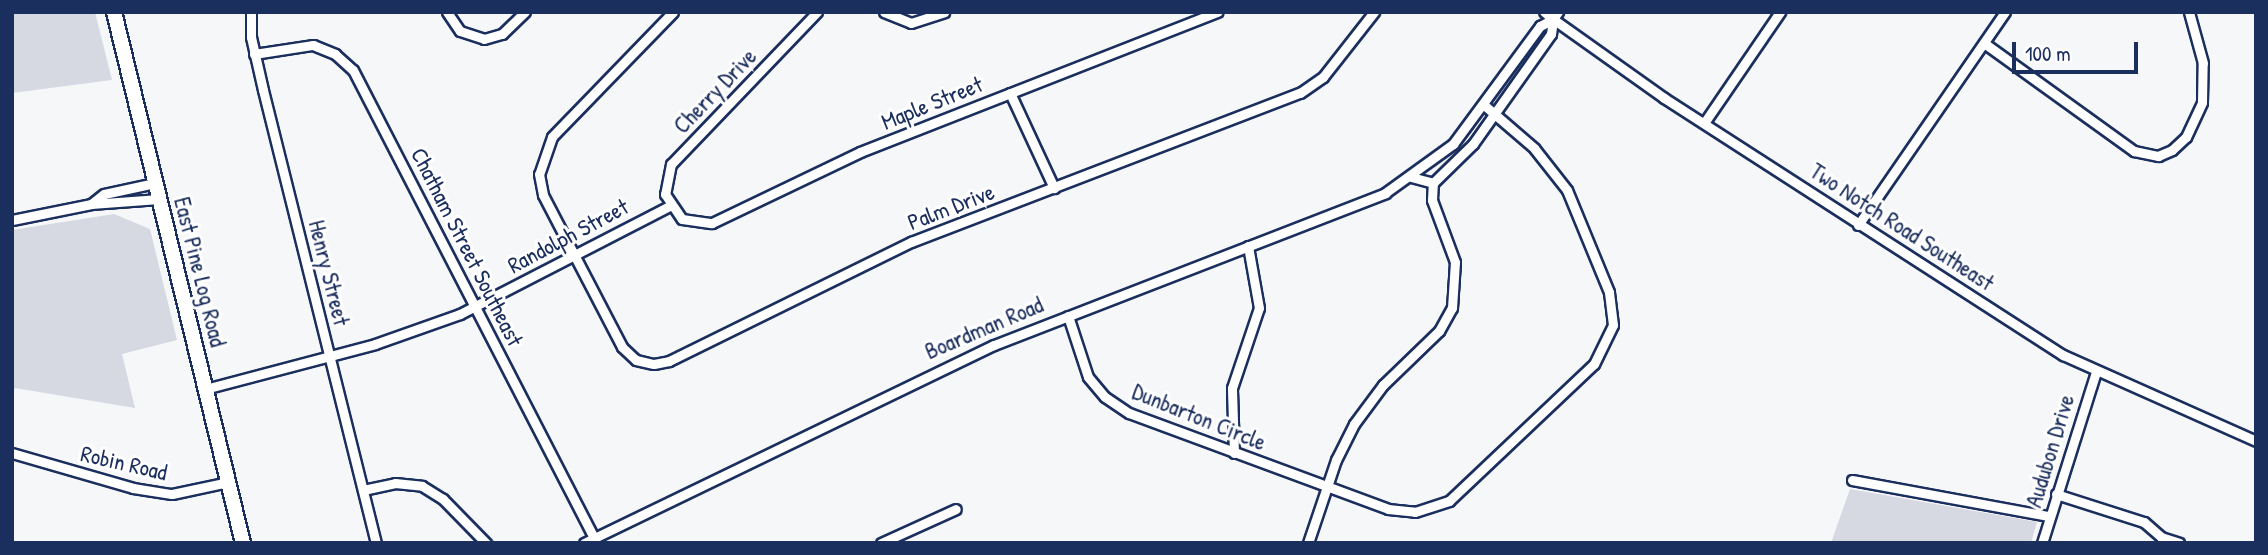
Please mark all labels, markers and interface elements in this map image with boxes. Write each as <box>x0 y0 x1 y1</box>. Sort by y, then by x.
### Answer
scale bar <box>2016 28 2142 72</box>
text: 100 m <box>2025 39 2071 68</box>
street label: Cherry Drive <box>668 43 762 139</box>
street label: Maple Street <box>877 70 987 136</box>
street label: Chatham Street Southeast <box>405 143 529 351</box>
street label: Two Notch Road Southeast <box>1805 157 1999 297</box>
street label: Palm Drive <box>904 178 998 236</box>
street label: Randolph Street <box>503 193 633 279</box>
street label: East Pine Log Road <box>168 194 232 350</box>
street label: Henry Street <box>303 217 355 329</box>
street label: Boardman Road <box>921 291 1047 365</box>
street label: Dunbarton Circle <box>1128 378 1270 456</box>
street label: Audubon Drive <box>2020 391 2080 511</box>
street label: Robin Road <box>78 440 170 486</box>

